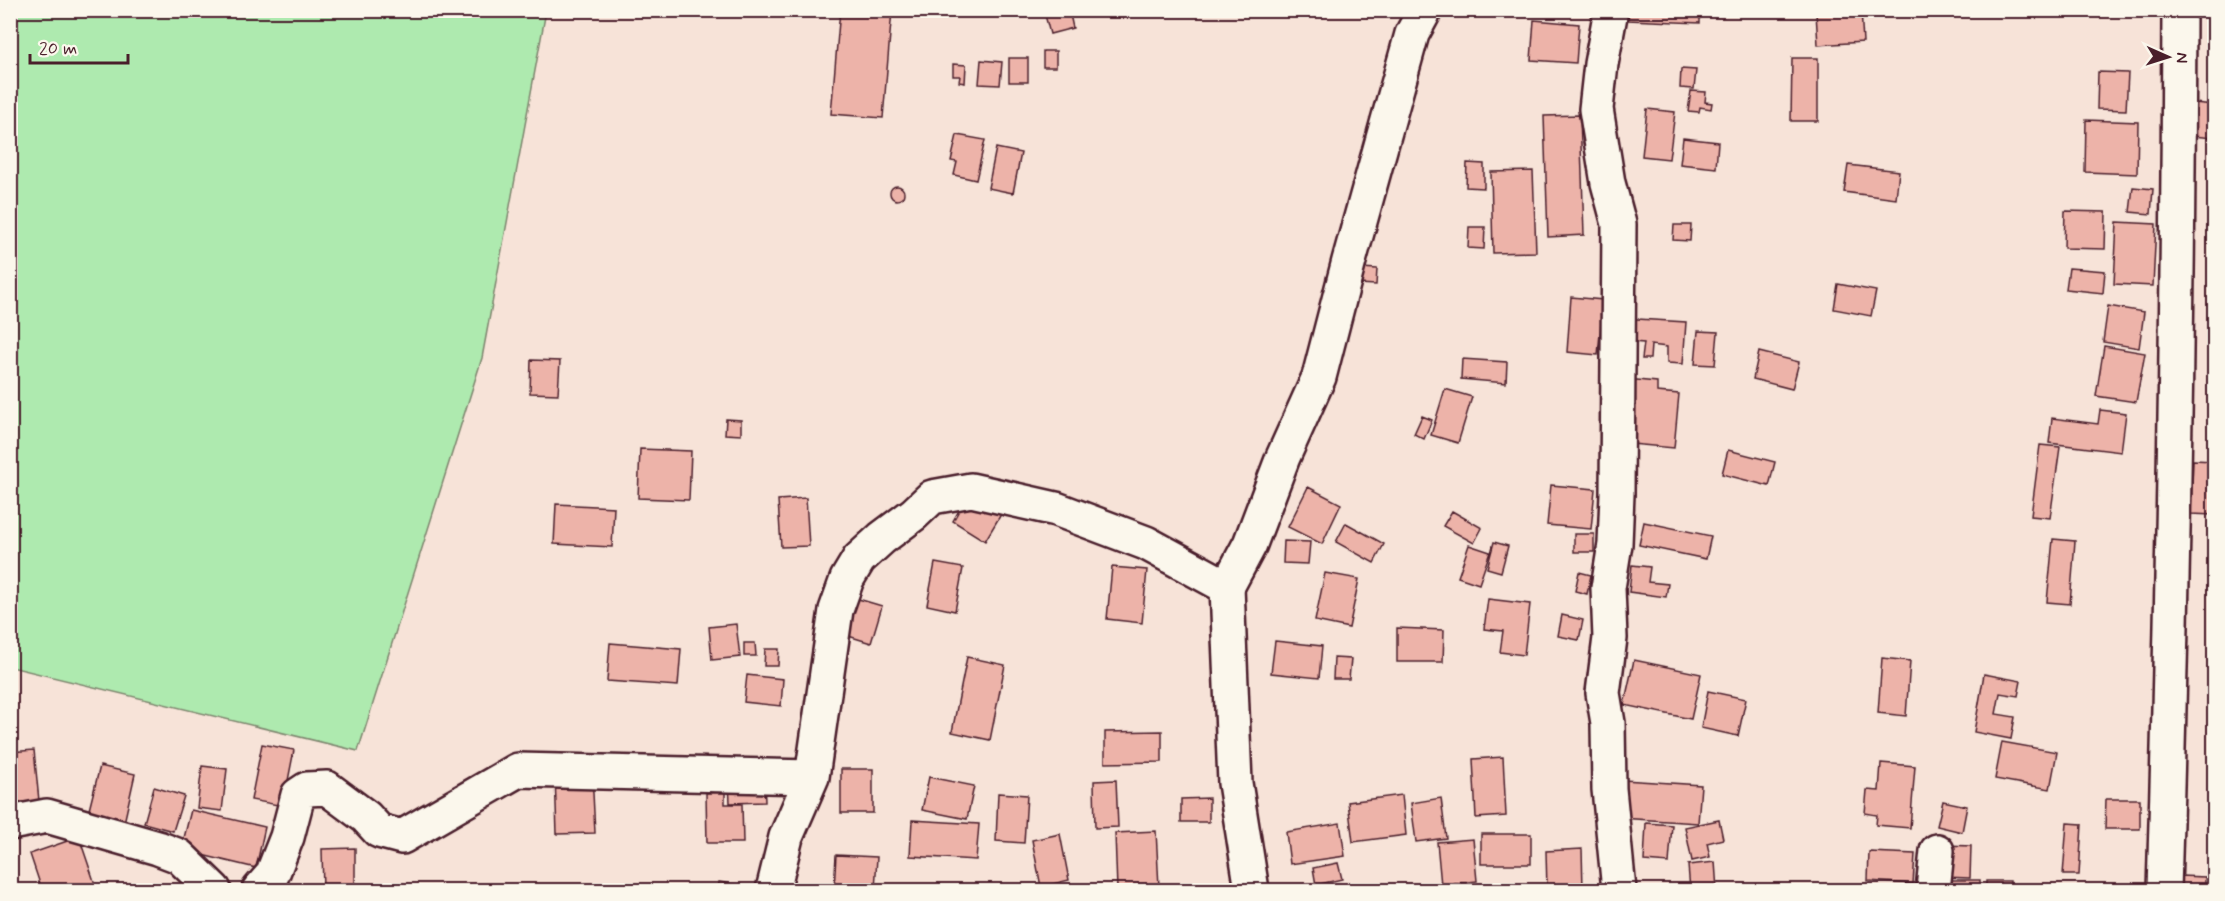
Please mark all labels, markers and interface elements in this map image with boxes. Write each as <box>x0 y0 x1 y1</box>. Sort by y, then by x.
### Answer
scale bar <box>30 27 128 65</box>
north arrow <box>2138 27 2198 87</box>
text: 20 m <box>39 37 77 61</box>
text: N <box>2171 52 2192 64</box>

